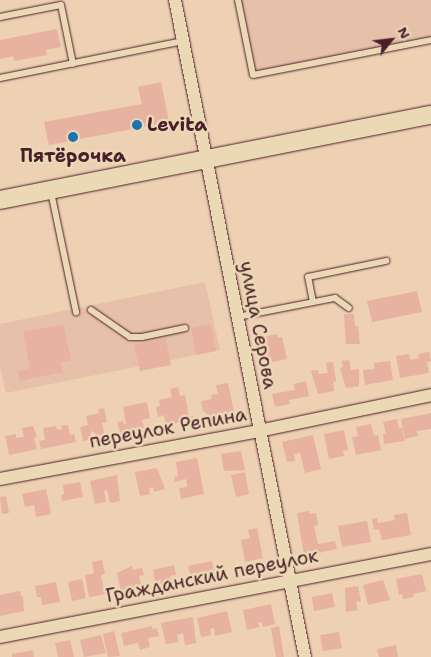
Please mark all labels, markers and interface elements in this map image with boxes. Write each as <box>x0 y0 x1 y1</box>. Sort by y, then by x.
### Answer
north arrow <box>366 15 416 65</box>
text: N <box>394 24 415 42</box>
place label: Levita <box>147 114 207 136</box>
marker: Levita <box>131 119 143 131</box>
marker: Пятёрочка <box>67 131 79 143</box>
place label: Пятёрочка <box>20 145 126 167</box>
street label: улица Серова <box>234 259 282 391</box>
street label: переулок Репина <box>88 403 248 453</box>
street label: Гражданский переулок <box>104 544 320 608</box>

